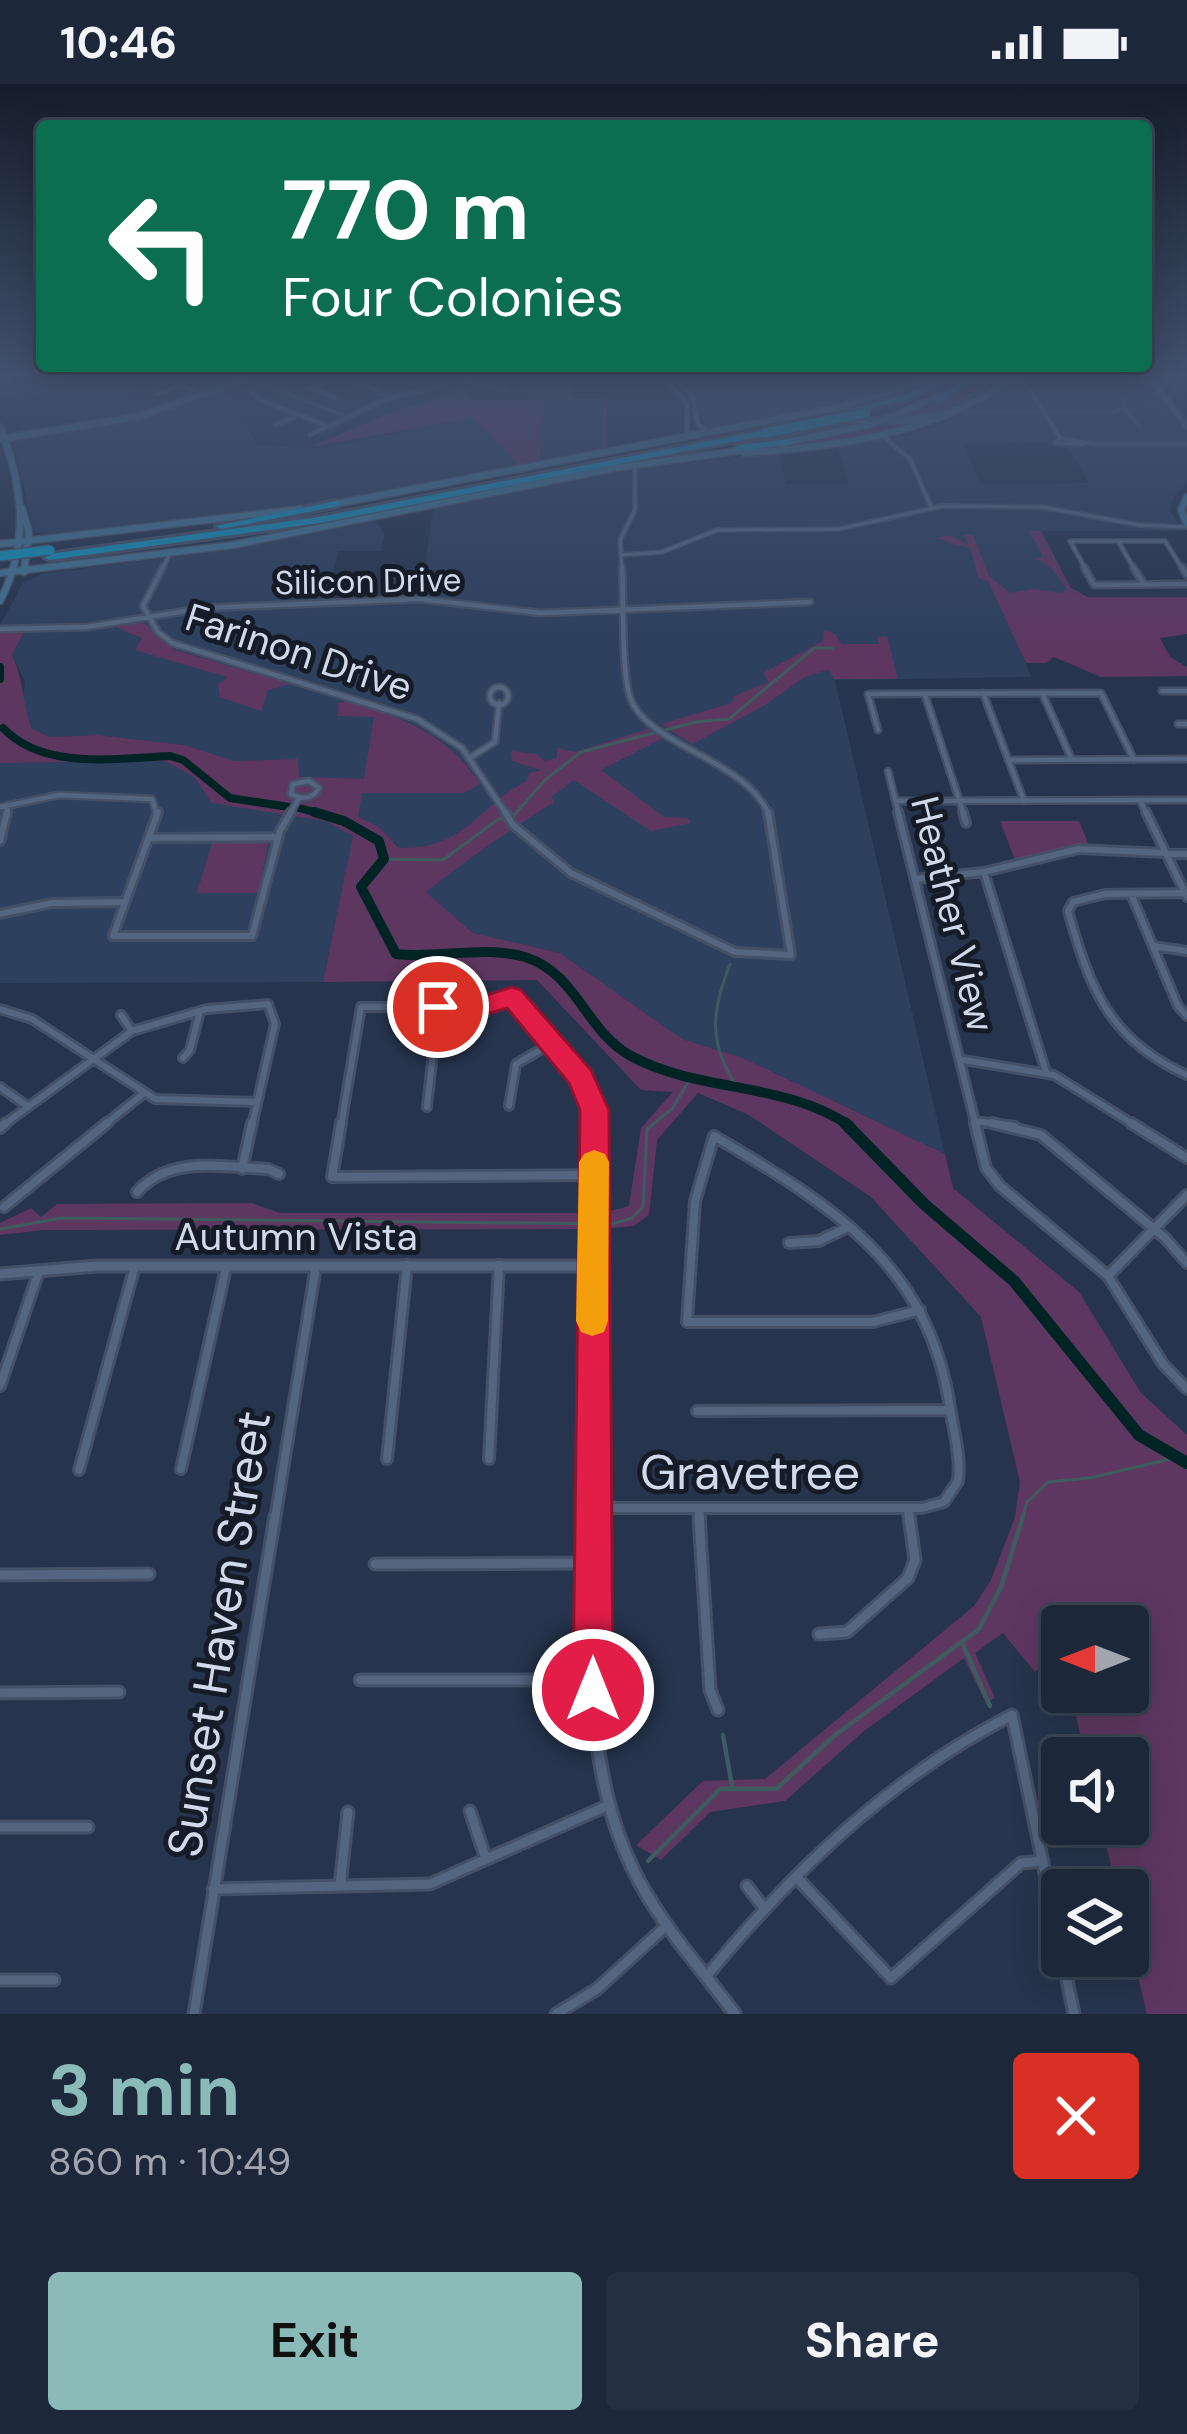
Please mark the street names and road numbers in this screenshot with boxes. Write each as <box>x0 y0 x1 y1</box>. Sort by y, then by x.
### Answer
street label: Silicon Drive <box>274 558 462 604</box>
street label: Farinon Drive <box>179 591 419 713</box>
street label: Heather View <box>899 791 1007 1037</box>
street label: Autumn Vista <box>174 1211 418 1262</box>
street label: Sunset Haven Street <box>153 1407 285 1861</box>
street label: Gravetree <box>640 1441 860 1504</box>

